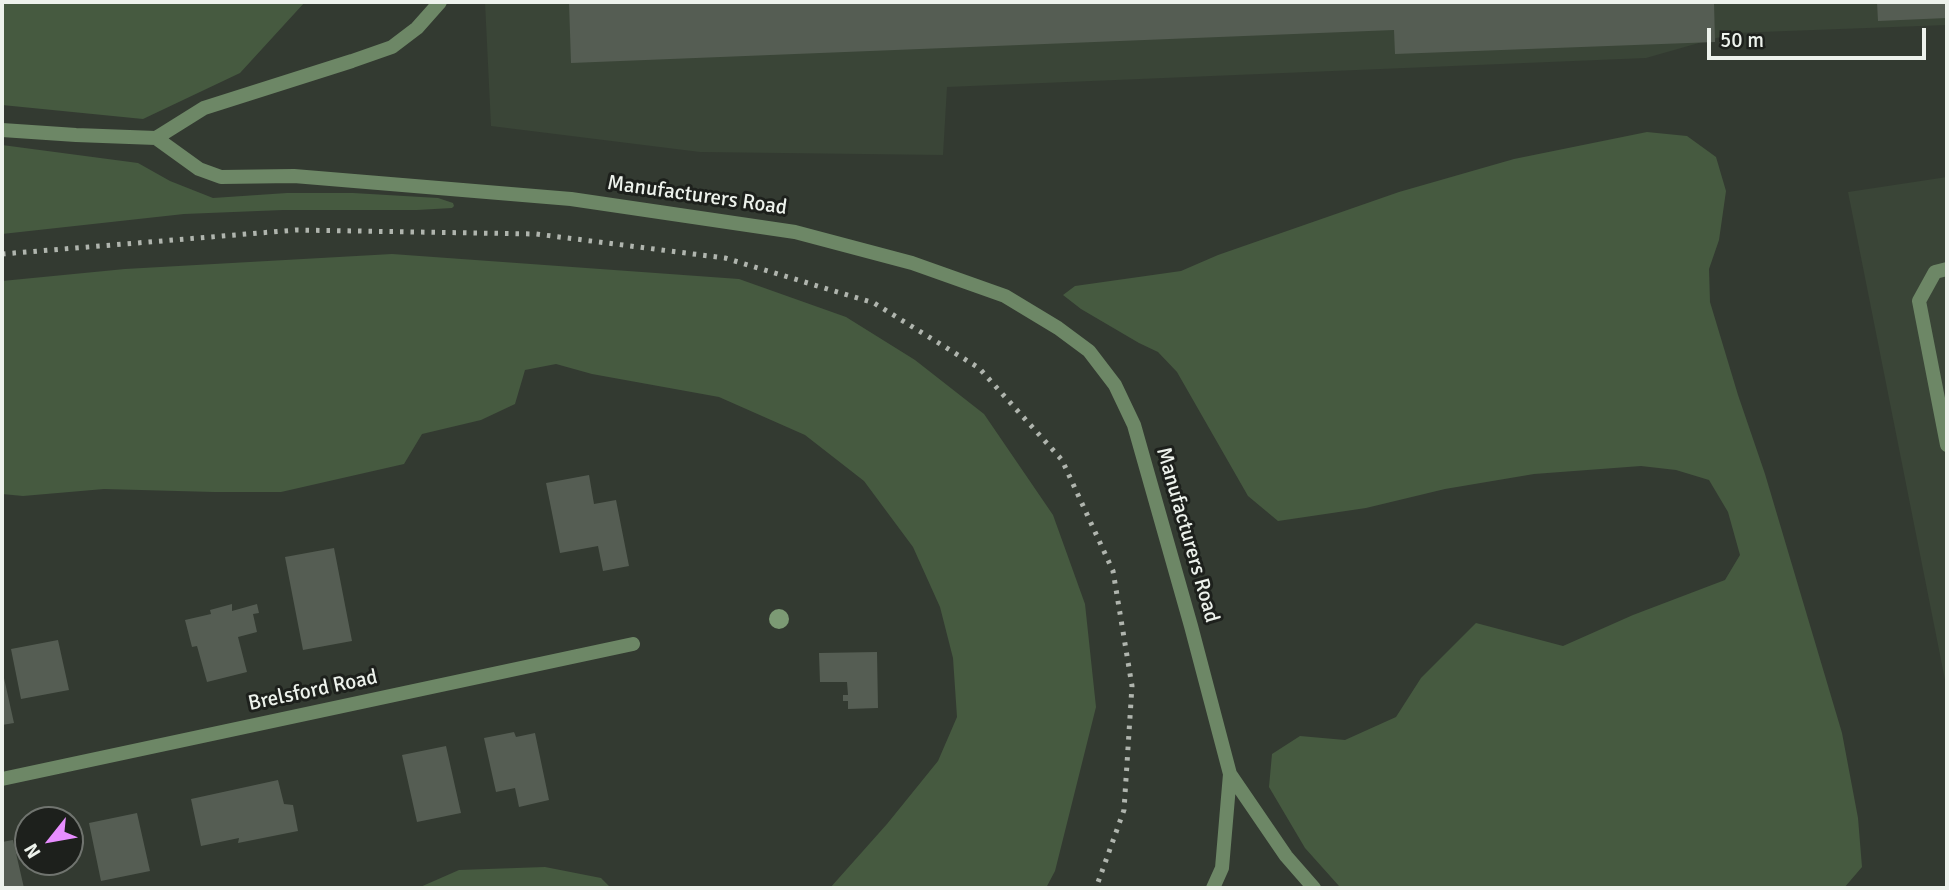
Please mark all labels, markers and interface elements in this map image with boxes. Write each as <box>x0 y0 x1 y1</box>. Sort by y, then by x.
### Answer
scale bar <box>1711 14 1930 58</box>
text: 50 m <box>1720 27 1764 53</box>
street label: Manufacturers Road <box>606 171 788 221</box>
street label: Manufacturers Road <box>1150 444 1224 626</box>
street label: Brelsford Road <box>246 665 380 717</box>
north arrow <box>14 806 84 876</box>
text: N <box>19 839 46 863</box>

